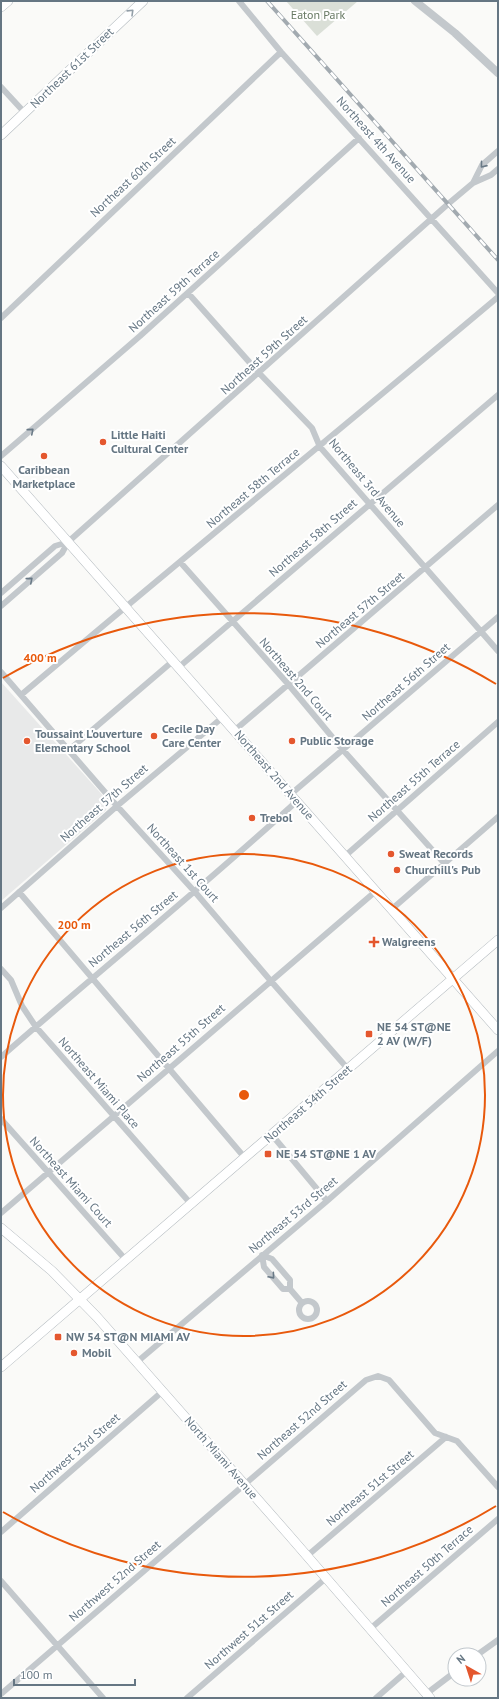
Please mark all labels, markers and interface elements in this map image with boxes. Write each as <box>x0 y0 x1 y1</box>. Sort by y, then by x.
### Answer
park label: Eaton Park <box>291 7 346 22</box>
one-way arrow <box>126 10 134 17</box>
street label: Northeast 61st Street <box>27 24 116 111</box>
street label: Northeast 4th Avenue <box>334 93 419 186</box>
street label: Northeast 60th Street <box>87 133 179 220</box>
one-way arrow <box>481 161 488 168</box>
street label: Northeast 59th Terrace <box>125 246 222 335</box>
street label: Northeast 59th Street <box>217 312 310 398</box>
place label: Little Haiti Cultural Center <box>111 427 189 456</box>
one-way arrow <box>26 429 33 436</box>
street label: Northeast 3rd Avenue <box>326 435 409 530</box>
marker: Little Haiti Cultural Center <box>98 437 108 447</box>
street label: Northeast 58th Terrace <box>203 444 302 531</box>
marker: Caribbean Marketplace <box>39 451 49 461</box>
place label: Caribbean Marketplace <box>13 462 75 491</box>
street label: Northeast 58th Street <box>266 495 360 580</box>
street label: Northeast 57th Street <box>312 568 407 651</box>
one-way arrow <box>26 578 33 585</box>
street label: Northeast 2nd Court <box>256 634 336 723</box>
street label: Northeast 56th Street <box>359 639 453 724</box>
text: 400 m <box>23 650 57 665</box>
place label: Cecile Day Care Center <box>162 721 222 750</box>
place label: Toussaint L'ouverture Elementary School <box>35 726 143 755</box>
street label: Northeast 2nd Avenue <box>231 727 317 823</box>
marker: Cecile Day Care Center <box>149 731 159 741</box>
place label: Public Storage <box>300 733 374 748</box>
marker: Toussaint L'ouverture Elementary School <box>22 736 32 746</box>
marker: Public Storage <box>287 736 297 746</box>
street label: Northeast 55th Terrace <box>365 737 463 825</box>
street label: Northeast 57th Street <box>57 760 151 845</box>
place label: Trebol <box>260 810 293 825</box>
marker: Trebol <box>247 813 257 823</box>
street label: Northeast 1st Court <box>144 820 223 905</box>
place label: Sweat Records <box>399 846 473 861</box>
marker: Sweat Records <box>386 849 396 859</box>
place label: Churchill's Pub <box>405 862 481 877</box>
marker: Churchill's Pub <box>392 865 402 875</box>
street label: Northeast 56th Street <box>85 887 180 970</box>
text: 200 m <box>57 917 91 932</box>
place label: Walgreens <box>382 934 436 949</box>
marker: Walgreens <box>369 937 379 947</box>
street label: Northeast 55th Street <box>134 1000 228 1085</box>
place label: NE 54 ST@NE 2 AV (W/F) <box>377 1019 451 1048</box>
marker: NE 54 ST@NE 2 AV (W/F) <box>364 1029 374 1039</box>
street label: Northeast Miami Place <box>56 1034 143 1131</box>
street label: Northeast 54th Street <box>261 1061 355 1146</box>
centre of rings <box>237 1088 251 1102</box>
street label: Northeast Miami Court <box>27 1133 116 1230</box>
place label: NE 54 ST@NE 1 AV <box>276 1146 377 1161</box>
marker: NE 54 ST@NE 1 AV <box>263 1149 273 1159</box>
street label: Northeast 53rd Street <box>245 1173 340 1256</box>
one-way arrow <box>268 1271 275 1279</box>
place label: NW 54 ST@N MIAMI AV <box>66 1329 191 1344</box>
marker: NW 54 ST@N MIAMI AV <box>53 1332 63 1342</box>
place label: Mobil <box>82 1345 112 1360</box>
marker: Mobil <box>69 1348 79 1358</box>
street label: Northeast 52nd Street <box>254 1377 350 1463</box>
street label: Northwest 53rd Street <box>27 1410 123 1496</box>
street label: North Miami Avenue <box>181 1413 261 1502</box>
street label: Northeast 51st Street <box>323 1447 417 1529</box>
street label: Northeast 50th Terrace <box>378 1522 476 1610</box>
street label: Northwest 52nd Street <box>66 1537 164 1625</box>
street label: Northwest 51st Street <box>201 1587 296 1672</box>
north arrow <box>447 1647 487 1687</box>
text: N <box>453 1652 468 1667</box>
scale bar <box>14 1661 135 1687</box>
text: 100 m <box>20 1667 53 1682</box>

